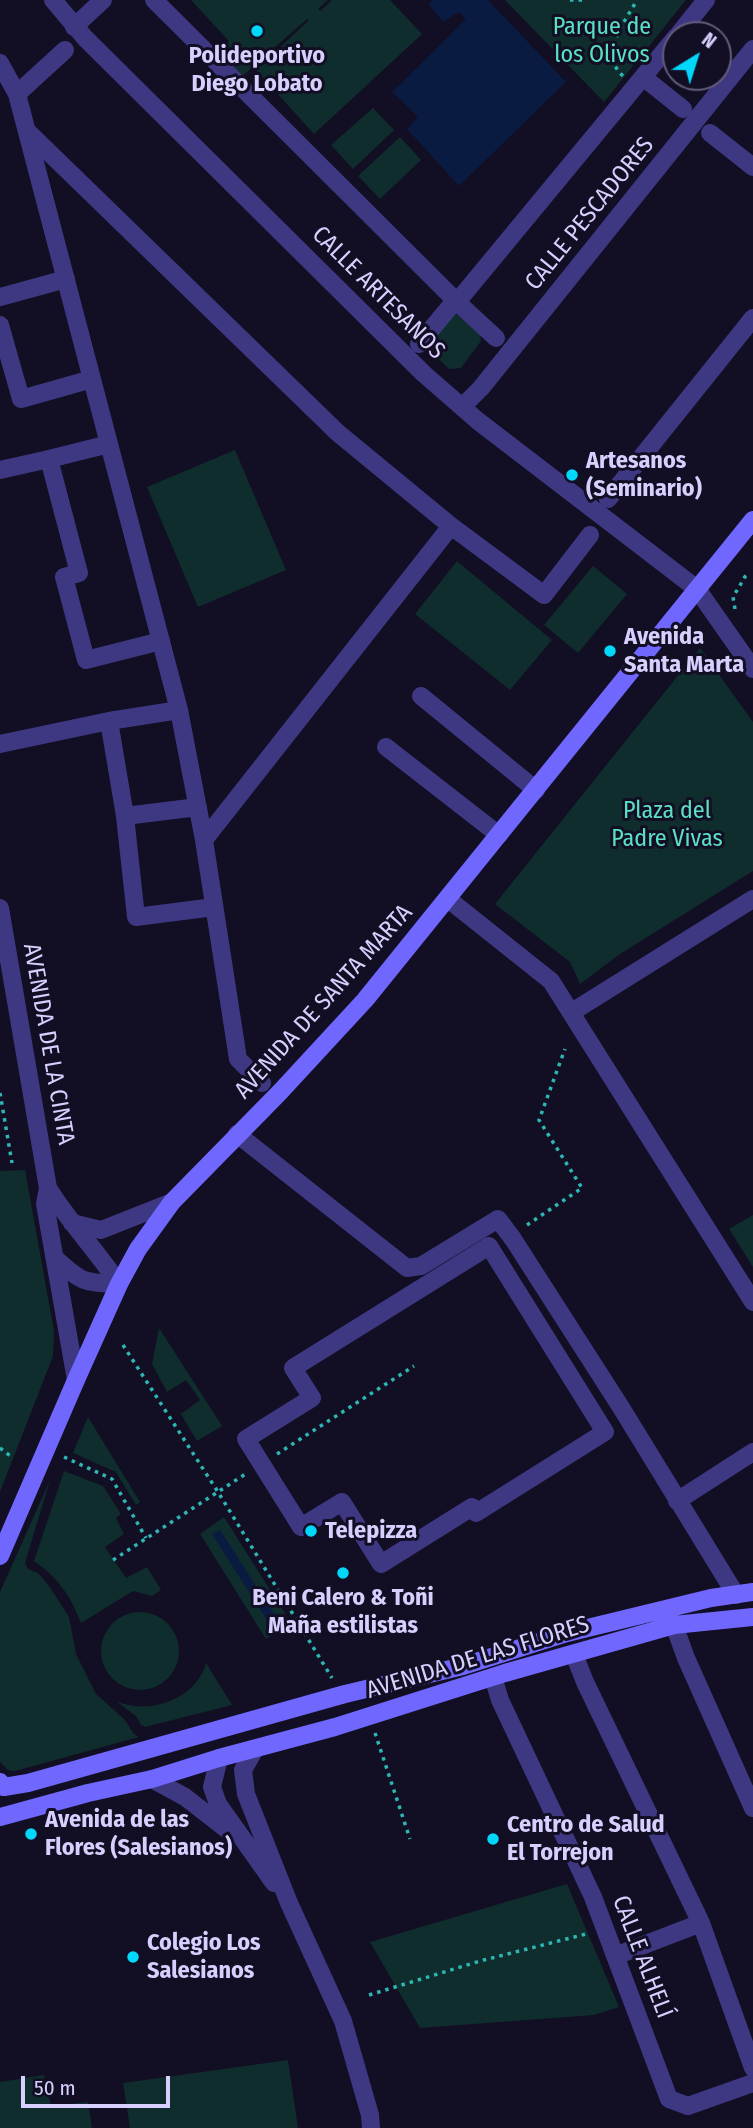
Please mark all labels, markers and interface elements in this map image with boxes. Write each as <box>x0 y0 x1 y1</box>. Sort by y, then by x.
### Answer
park label: Parque de los Olivos <box>553 13 651 69</box>
north arrow <box>662 21 732 91</box>
marker: Polideportivo Diego Lobato <box>249 23 265 39</box>
text: N <box>697 28 721 53</box>
place label: Polideportivo Diego Lobato <box>189 42 325 98</box>
street label: CALLE PESCADORES <box>520 132 660 296</box>
street label: CALLE ARTESANOS <box>305 220 451 366</box>
place label: Artesanos (Seminario) <box>586 447 702 503</box>
marker: Artesanos (Seminario) <box>564 467 580 483</box>
place label: Avenida Santa Marta <box>624 623 744 679</box>
marker: Avenida Santa Marta <box>602 643 618 659</box>
park label: Plaza del Padre Vivas <box>611 797 723 853</box>
street label: AVENIDA DE SANTA MARTA <box>229 899 419 1105</box>
street label: AVENIDA DE LA CINTA <box>16 941 80 1147</box>
place label: Telepizza <box>325 1517 417 1545</box>
marker: Telepizza <box>303 1523 319 1539</box>
marker: Beni Calero & Toñi Maña estilistas <box>335 1565 351 1581</box>
place label: Beni Calero & Toñi Maña estilistas <box>252 1584 434 1640</box>
street label: AVENIDA DE LAS FLORES <box>363 1610 593 1706</box>
place label: Avenida de las Flores (Salesianos) <box>45 1806 232 1862</box>
place label: Centro de Salud El Torrejon <box>507 1811 665 1867</box>
marker: Avenida de las Flores (Salesianos) <box>23 1826 39 1842</box>
marker: Centro de Salud El Torrejon <box>485 1831 501 1847</box>
street label: CALLE ALHELÍ <box>605 1892 679 2022</box>
place label: Colegio Los Salesianos <box>147 1929 260 1985</box>
marker: Colegio Los Salesianos <box>125 1949 141 1965</box>
scale bar <box>24 2062 173 2106</box>
text: 50 m <box>34 2075 76 2101</box>

